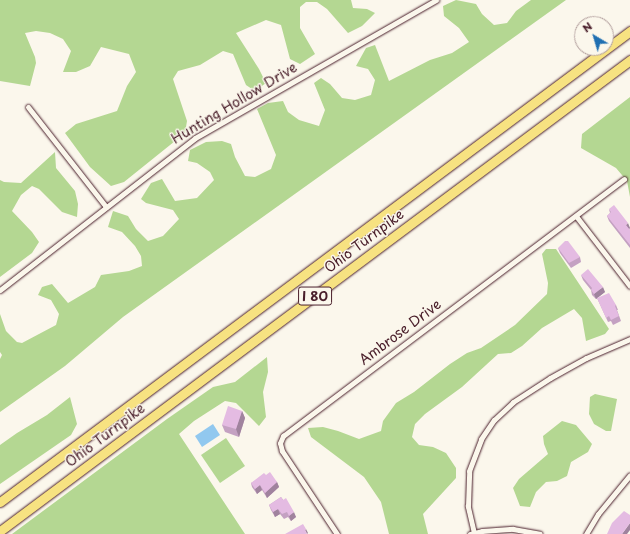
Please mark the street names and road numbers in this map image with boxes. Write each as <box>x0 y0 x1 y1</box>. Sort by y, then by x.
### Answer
street label: Hunting Hollow Drive <box>168 59 300 147</box>
street label: Ohio Turnpike <box>321 206 407 276</box>
road number: I 80 <box>297 285 333 307</box>
street label: Ambrose Drive <box>356 296 444 368</box>
street label: Ohio Turnpike <box>62 400 148 470</box>

